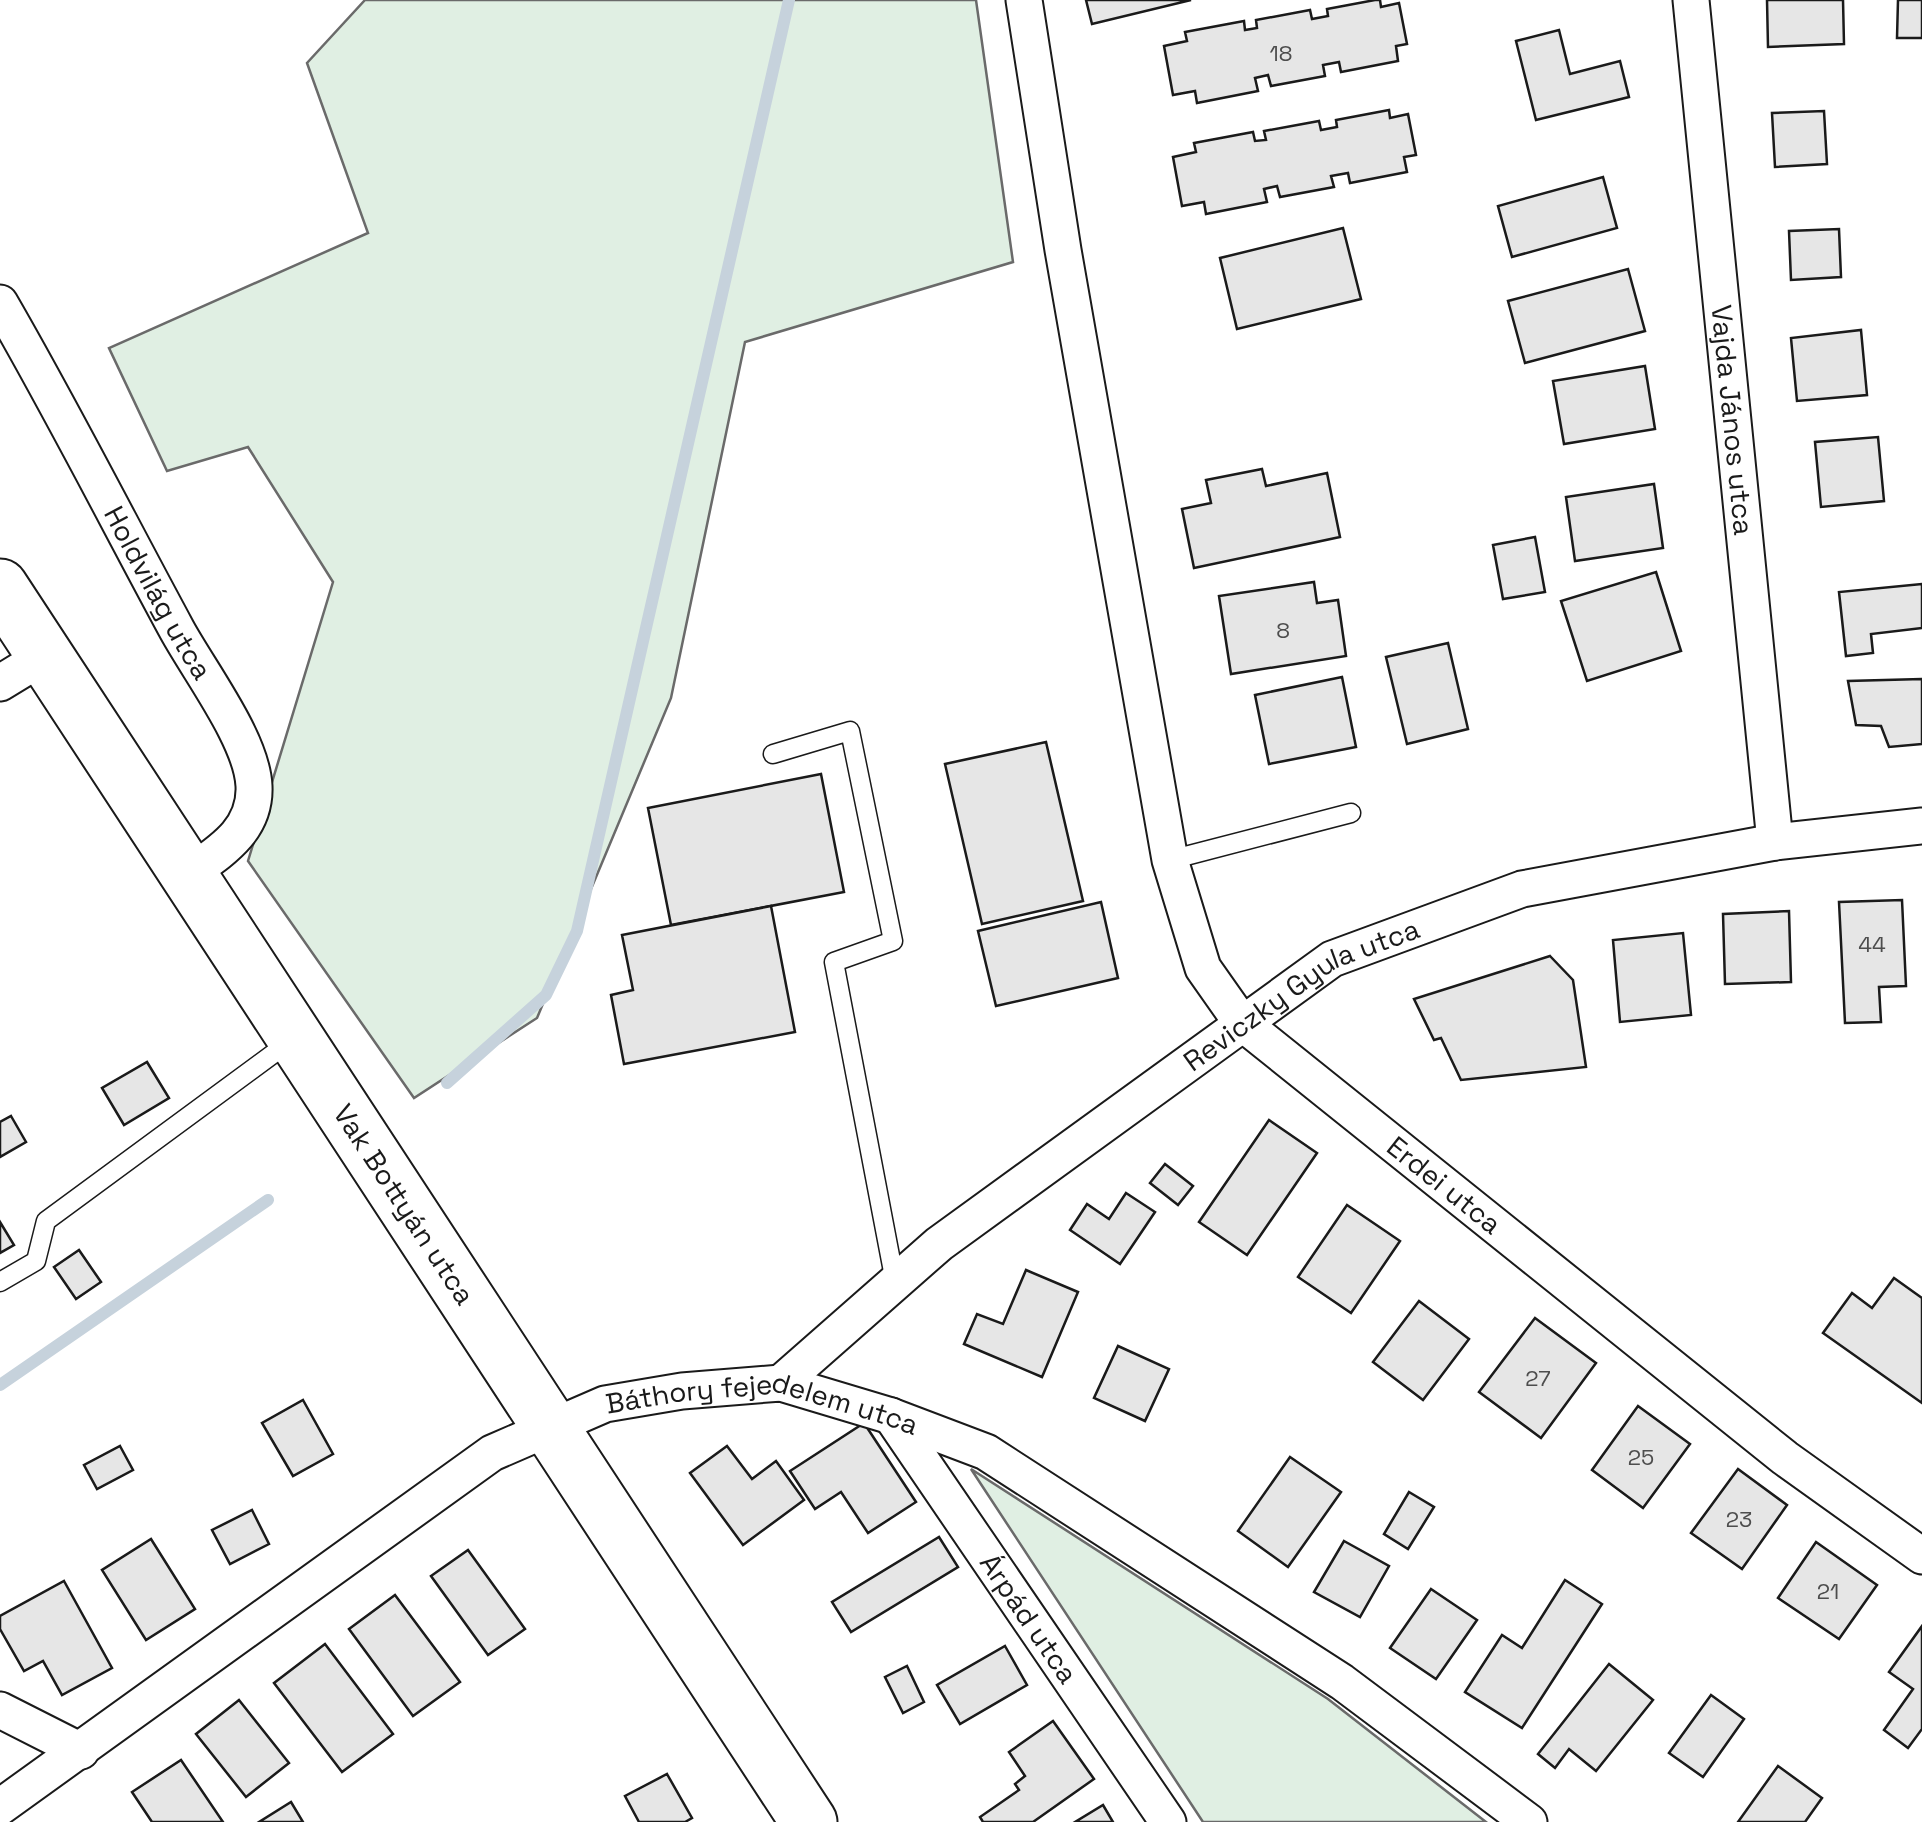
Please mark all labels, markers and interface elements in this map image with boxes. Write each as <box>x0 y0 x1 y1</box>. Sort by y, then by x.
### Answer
house number: 18 <box>1270 39 1292 67</box>
street label: Vajda János utca <box>1703 303 1762 537</box>
street label: Holdvilág utca <box>96 500 221 686</box>
house number: 8 <box>1276 616 1290 644</box>
street label: Reviczky Gyula utca <box>1176 910 1424 1079</box>
house number: 44 <box>1858 930 1886 958</box>
street label: Vak Bottyán utca <box>326 1097 483 1311</box>
street label: Erdei utca <box>1380 1128 1509 1242</box>
street label: Báthory fejedelem utca <box>603 1363 924 1443</box>
house number: 27 <box>1525 1364 1551 1392</box>
house number: 25 <box>1628 1443 1654 1471</box>
house number: 23 <box>1726 1505 1752 1533</box>
street label: Árpád utca <box>972 1546 1086 1690</box>
house number: 21 <box>1817 1577 1839 1605</box>

